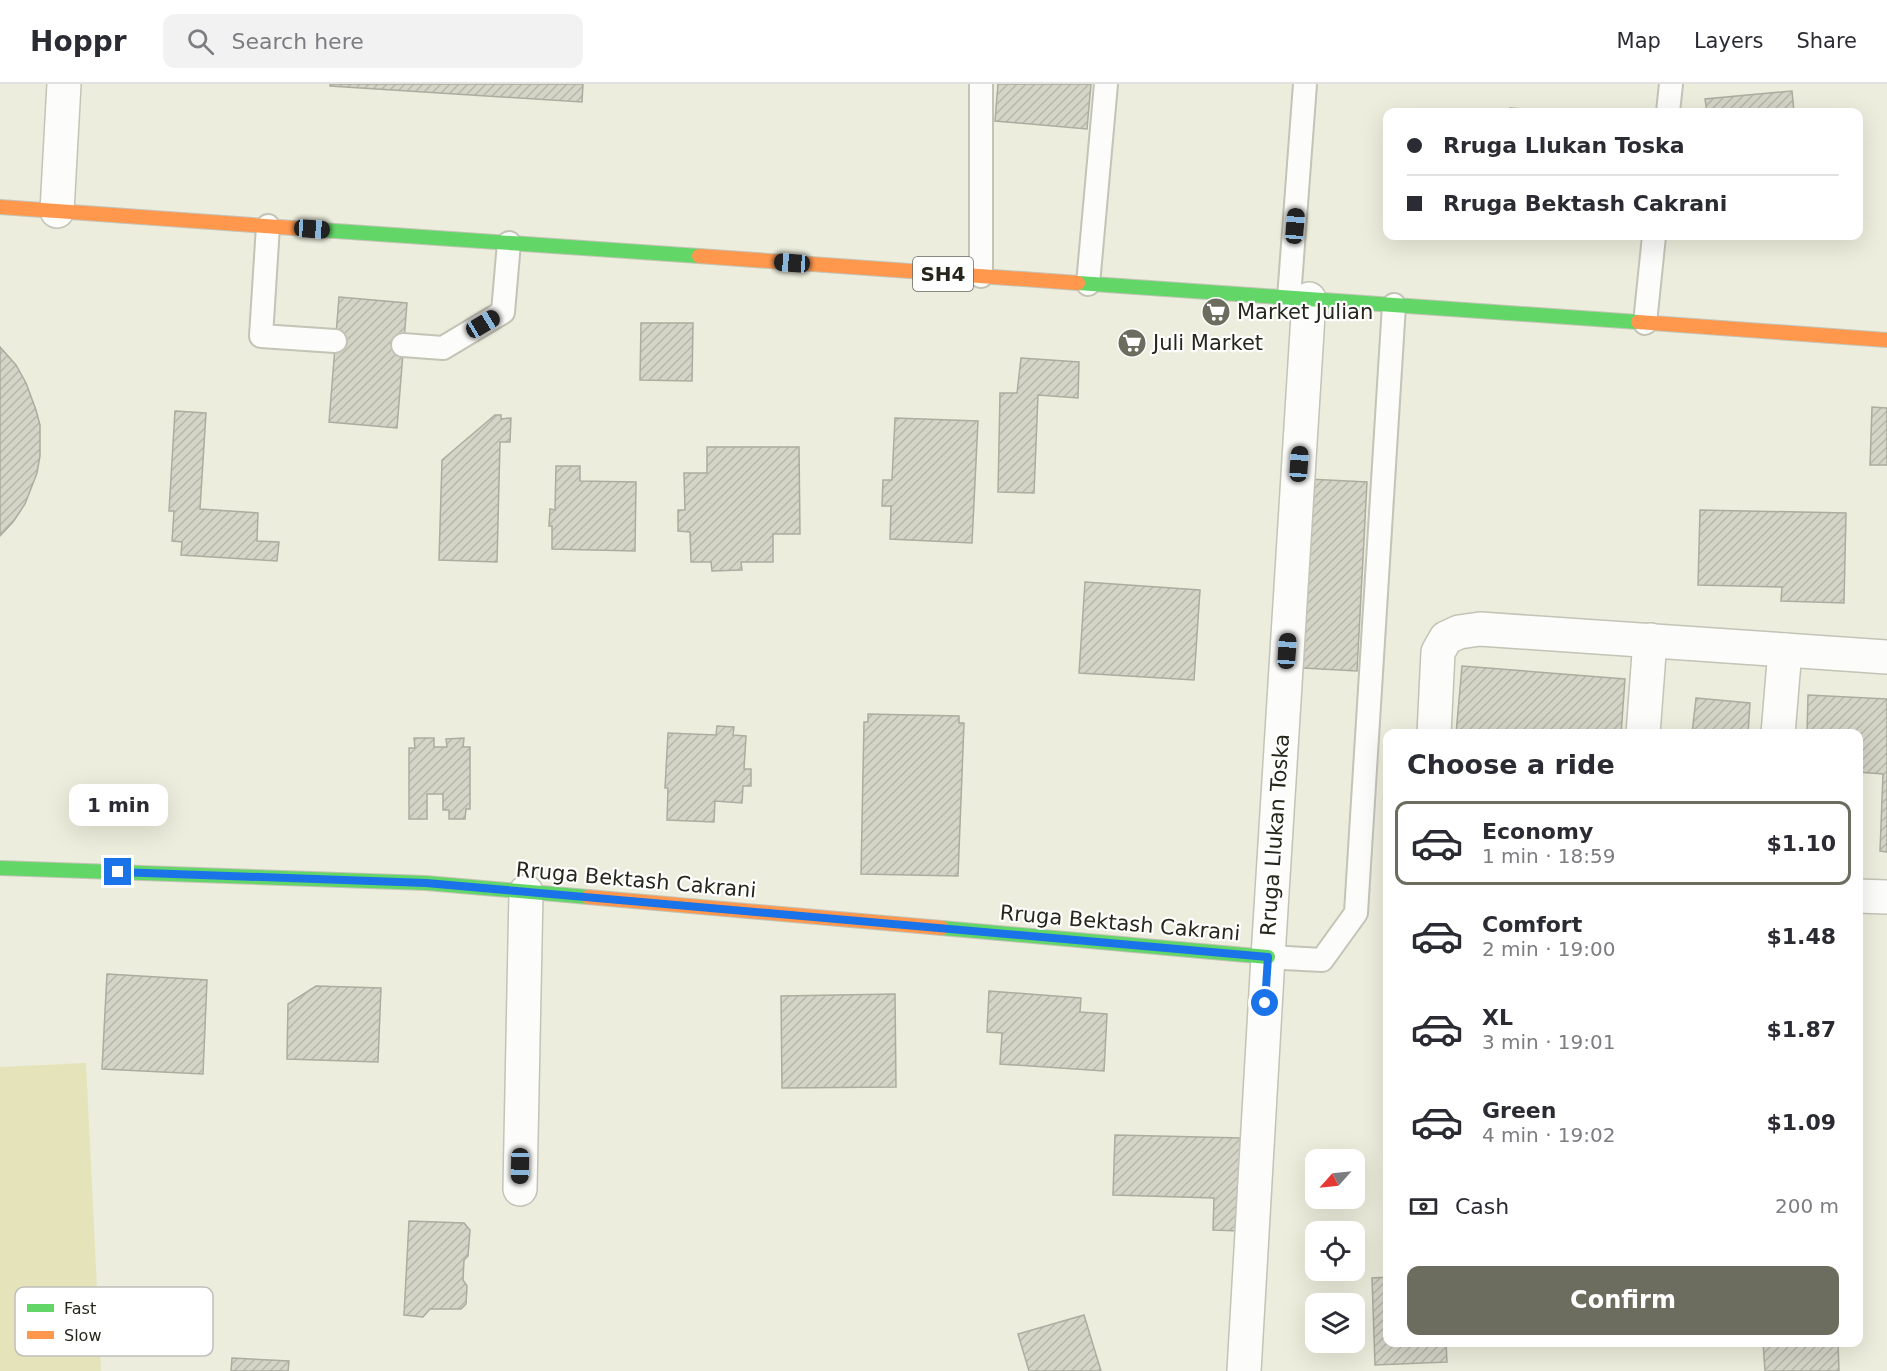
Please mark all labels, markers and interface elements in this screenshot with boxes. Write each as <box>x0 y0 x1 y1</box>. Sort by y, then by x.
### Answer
search box <box>163 14 583 68</box>
text: Hoppr <box>30 25 127 58</box>
icon: search <box>184 25 217 58</box>
text: Search here <box>232 29 364 54</box>
text: Map <box>1617 29 1661 53</box>
text: Layers <box>1694 29 1763 53</box>
text: Share <box>1796 29 1857 53</box>
text: Rruga Llukan Toska <box>1443 133 1685 158</box>
text: Rruga Bektash Cakrani <box>1443 191 1727 216</box>
car <box>1284 207 1306 245</box>
car <box>293 219 331 239</box>
car <box>773 253 811 273</box>
road number: SH4 <box>913 257 973 291</box>
supermarket icon: Market Julian <box>1200 296 1232 328</box>
place label: Market Julian <box>1237 300 1373 324</box>
car <box>463 307 503 341</box>
supermarket icon: Juli Market <box>1116 327 1148 359</box>
place label: Juli Market <box>1151 331 1263 355</box>
car <box>1289 445 1309 483</box>
car <box>1277 632 1297 670</box>
street label: Rruga Llukan Toska <box>1256 733 1294 937</box>
text: Choose a ride <box>1407 749 1615 780</box>
callout: 1 min <box>68 785 168 827</box>
text: 1 min <box>87 793 150 817</box>
icon: car <box>1410 816 1464 870</box>
text: Economy <box>1482 819 1593 844</box>
text: $1.10 <box>1766 831 1836 856</box>
text: 1 min · 18:59 <box>1482 844 1616 868</box>
route end <box>104 858 131 885</box>
street label: Rruga Bektash Cakrani <box>515 858 757 902</box>
street label: Rruga Bektash Cakrani <box>999 901 1241 945</box>
icon: car <box>1410 909 1464 963</box>
text: Comfort <box>1482 912 1582 937</box>
text: $1.48 <box>1766 924 1836 949</box>
text: 2 min · 19:00 <box>1482 937 1616 961</box>
route start <box>1251 989 1278 1016</box>
icon: car <box>1410 1002 1464 1056</box>
text: XL <box>1482 1005 1513 1030</box>
text: $1.87 <box>1766 1017 1836 1042</box>
text: 3 min · 19:01 <box>1482 1030 1616 1054</box>
icon: car <box>1410 1095 1464 1149</box>
text: Green <box>1482 1098 1556 1123</box>
text: $1.09 <box>1766 1110 1836 1135</box>
text: 4 min · 19:02 <box>1482 1123 1616 1147</box>
car <box>511 1148 529 1184</box>
north arrow <box>1305 1149 1365 1209</box>
map controls <box>1305 1149 1365 1353</box>
icon: cash <box>1407 1190 1440 1223</box>
text: Cash <box>1455 1194 1509 1219</box>
text: 200 m <box>1775 1194 1839 1218</box>
button: locate <box>1305 1221 1365 1281</box>
button: Confirm <box>1407 1266 1839 1335</box>
legend <box>15 1287 213 1356</box>
button: layers <box>1305 1293 1365 1353</box>
text: Fast <box>64 1299 96 1318</box>
text: Slow <box>64 1326 101 1345</box>

